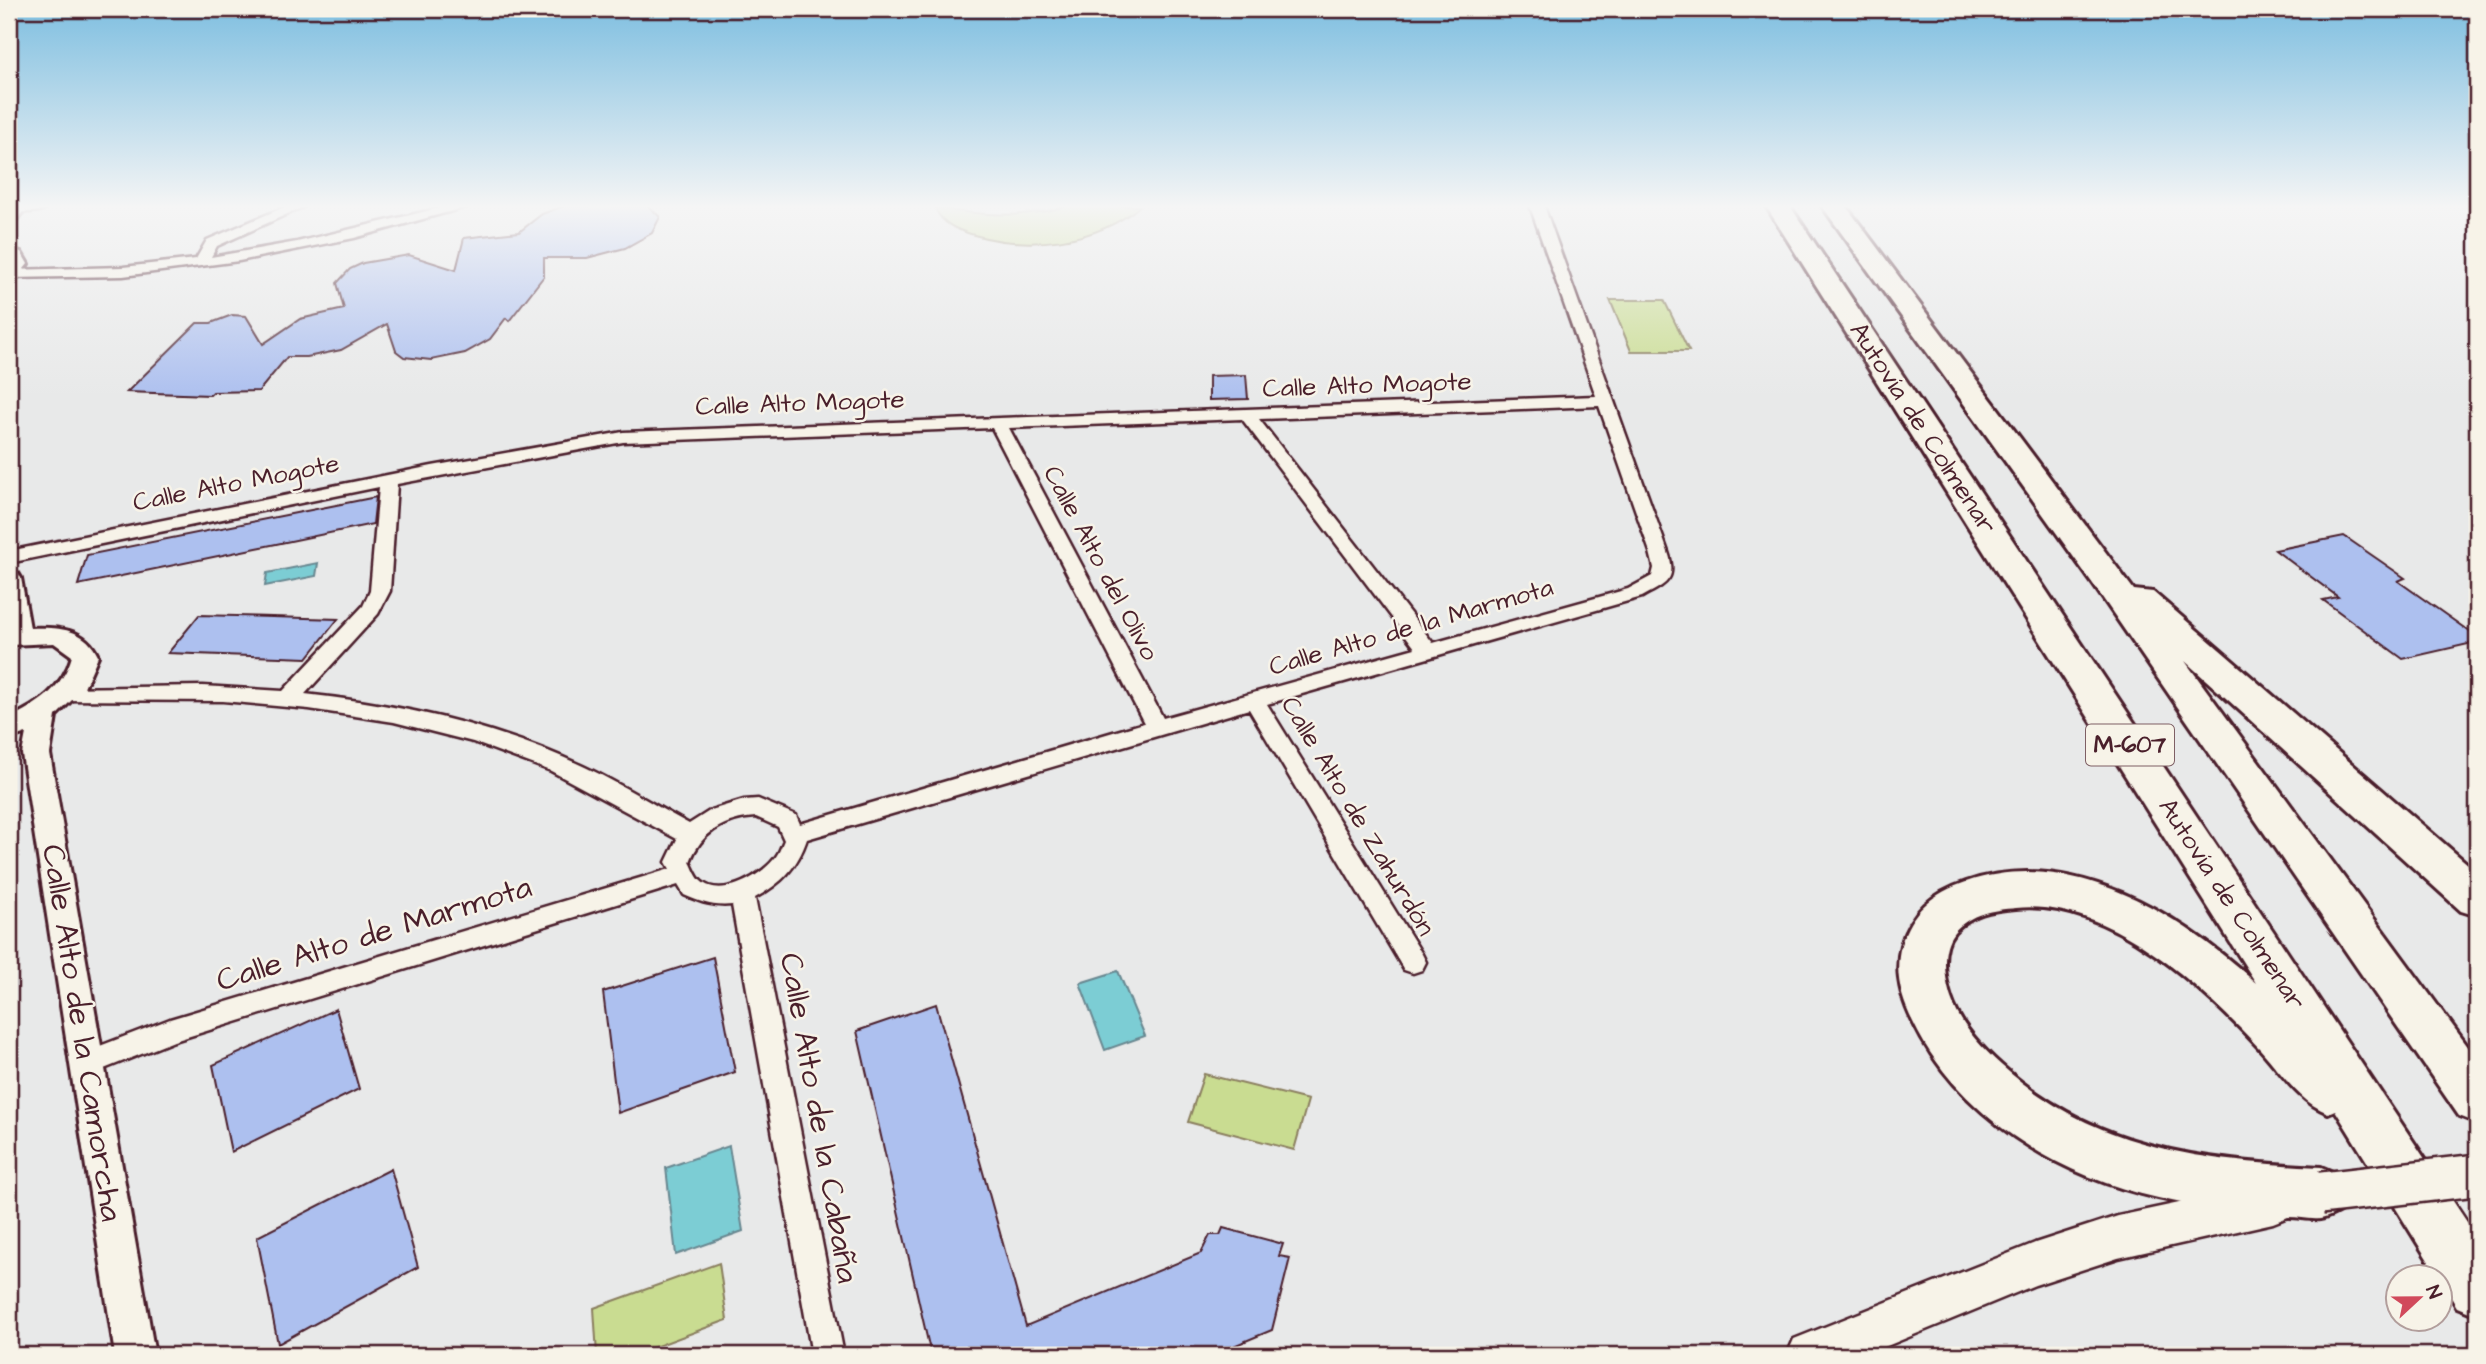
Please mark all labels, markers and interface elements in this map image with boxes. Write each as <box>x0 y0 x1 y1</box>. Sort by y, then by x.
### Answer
street label: Autovía de Colmenar <box>1841 315 2005 541</box>
street label: Calle Alto Mogote <box>1262 363 1472 409</box>
street label: Calle Alto Mogote <box>695 381 905 427</box>
street label: Calle Alto Mogote <box>130 445 343 523</box>
street label: Calle Alto del Olivo <box>1034 459 1168 667</box>
street label: Calle Alto de la Marmota <box>1265 569 1557 685</box>
street label: Calle Alto de Zahurdón <box>1272 690 1444 942</box>
road number: M-607 <box>2086 724 2174 766</box>
street label: Autovía de Colmenar <box>2150 791 2314 1017</box>
street label: Calle Alto de la Camorcha <box>30 841 134 1225</box>
street label: Calle Alto de Marmota <box>211 865 537 1003</box>
street label: Calle Alto de la Cabaña <box>768 949 870 1287</box>
north arrow <box>2384 1262 2454 1332</box>
text: N <box>2419 1282 2448 1303</box>

